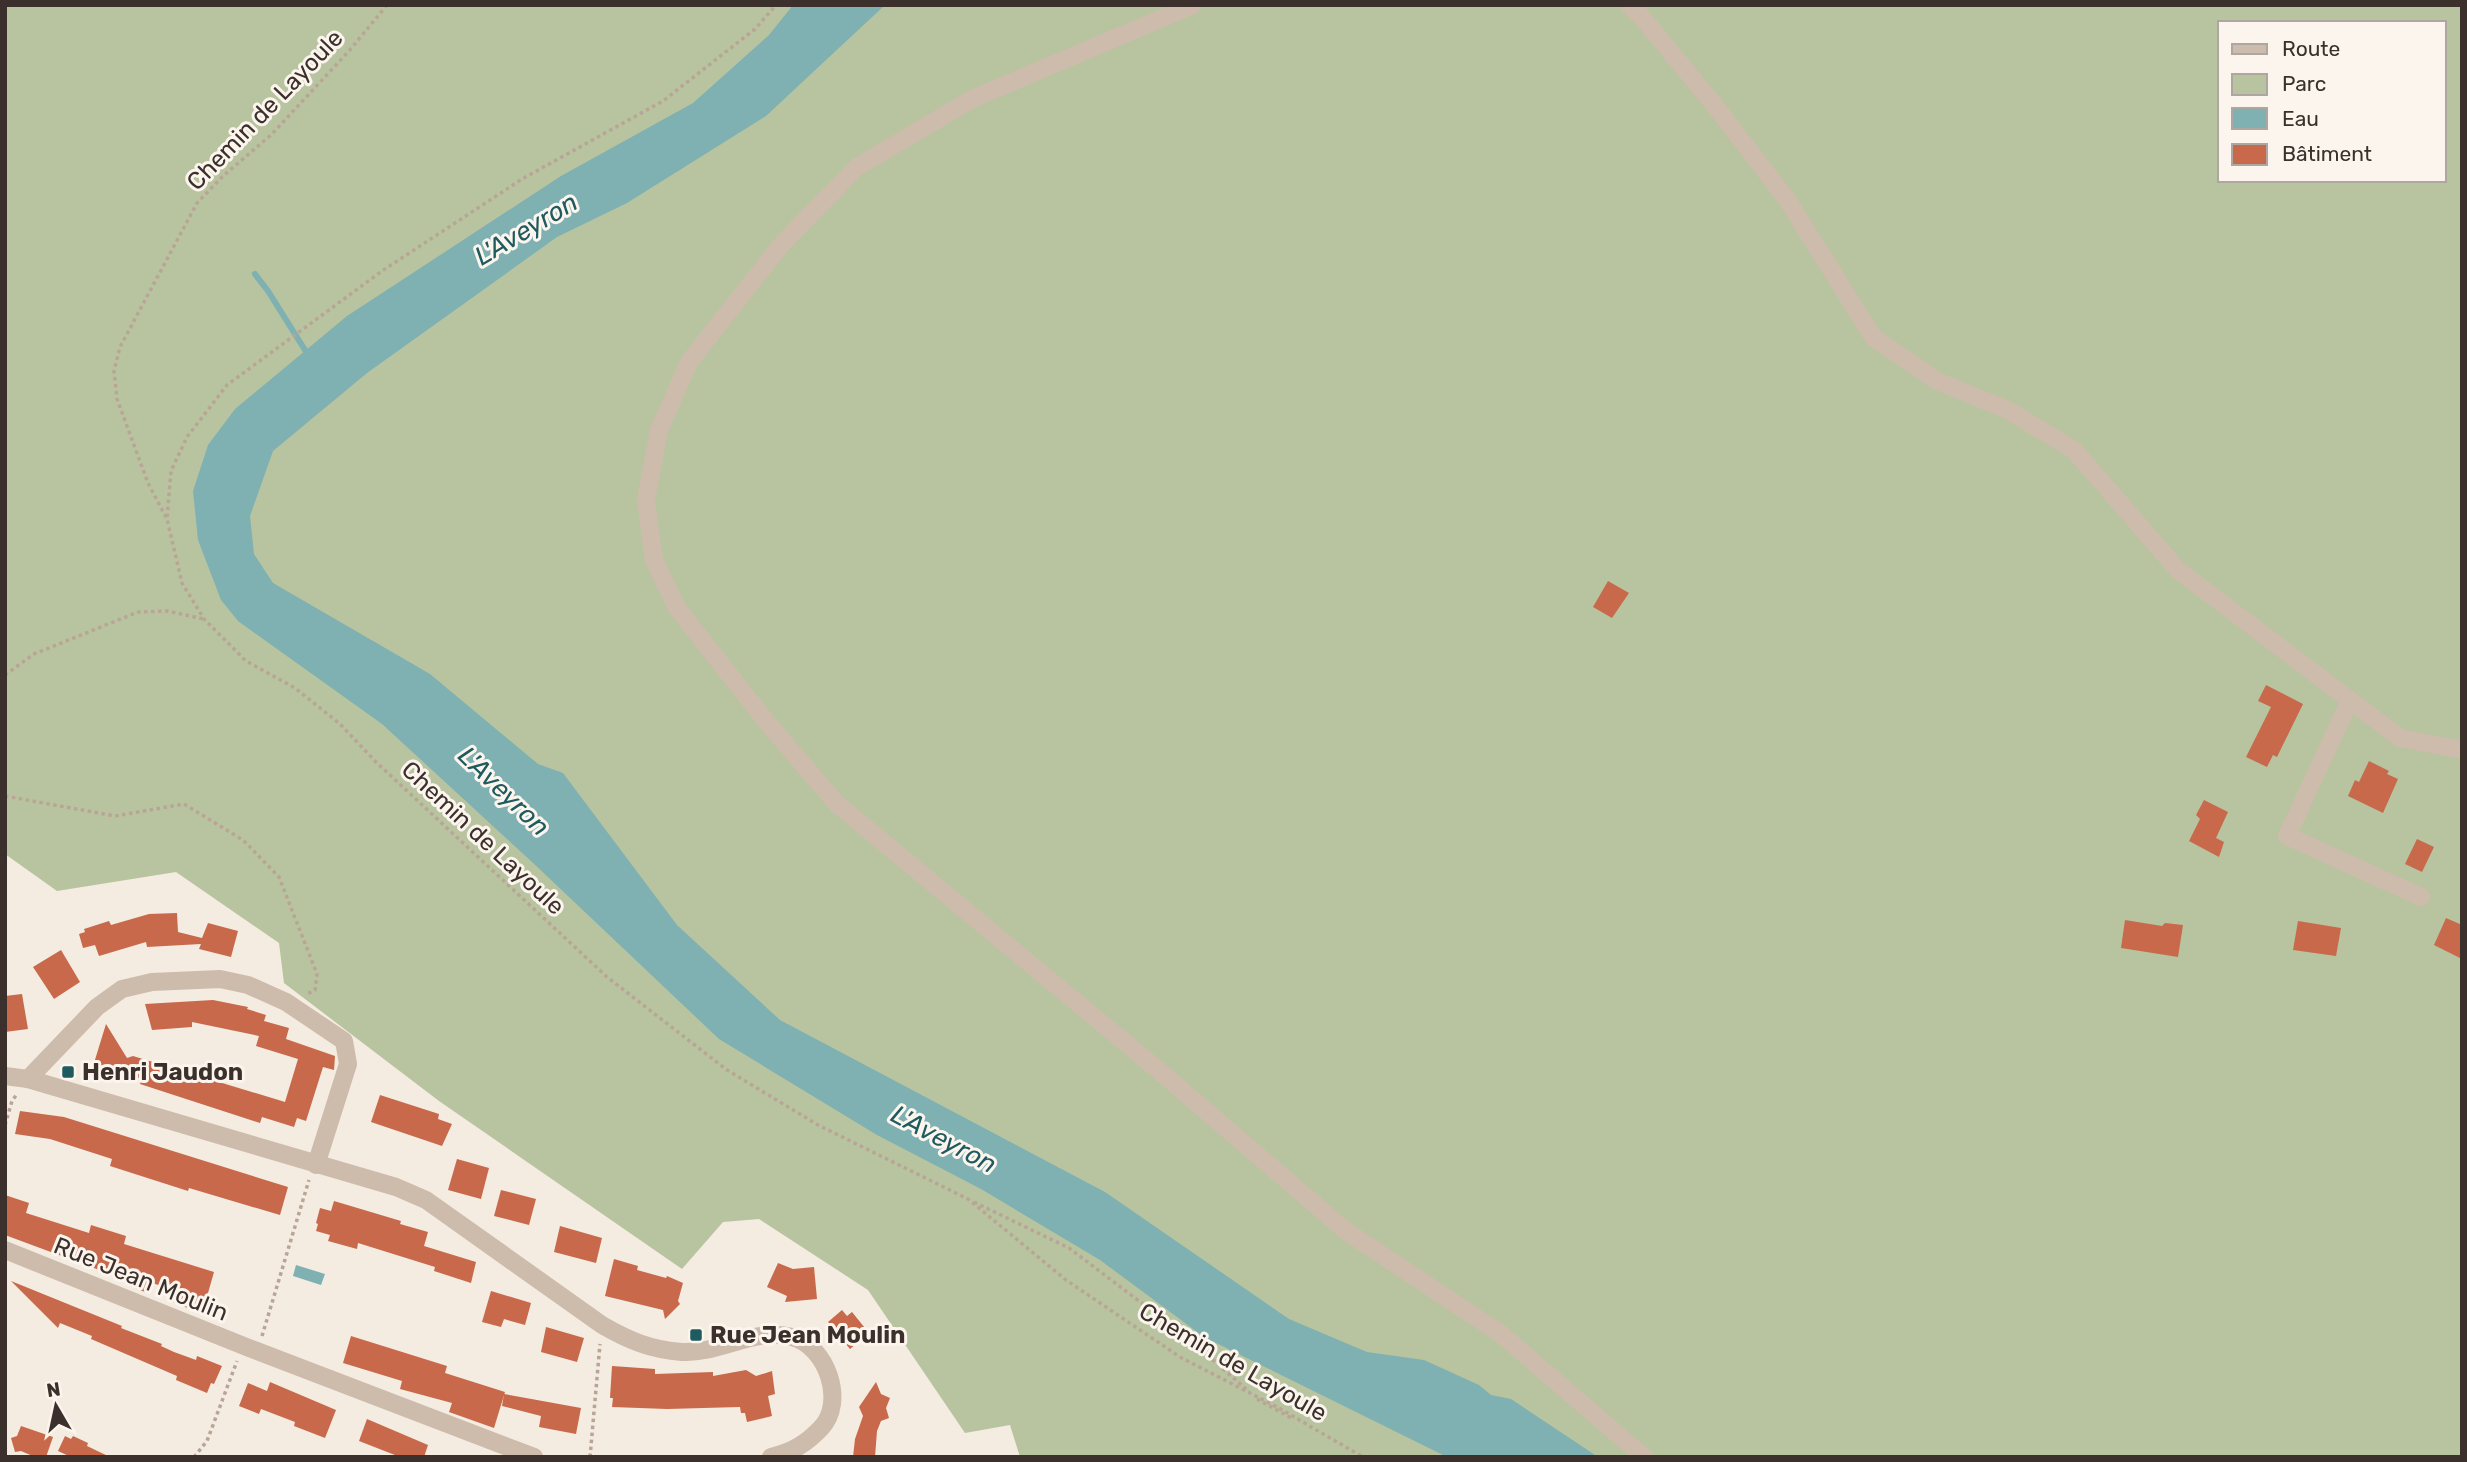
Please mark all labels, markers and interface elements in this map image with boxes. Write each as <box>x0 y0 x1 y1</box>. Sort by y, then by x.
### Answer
legend <box>2218 21 2446 182</box>
street label: Chemin de Layoule <box>181 24 349 196</box>
text: Route <box>2282 36 2340 61</box>
text: Parc <box>2282 71 2326 96</box>
text: Eau <box>2282 106 2319 131</box>
text: Bâtiment <box>2282 141 2372 166</box>
water label: L'Aveyron <box>469 187 583 272</box>
water label: L'Aveyron <box>452 740 556 842</box>
street label: Chemin de Layoule <box>396 755 570 921</box>
place label: Henri Jaudon <box>82 1058 243 1086</box>
marker: Henri Jaudon <box>60 1064 76 1080</box>
water label: L'Aveyron <box>886 1099 1002 1180</box>
street label: Rue Jean Moulin <box>50 1231 232 1327</box>
street label: Chemin de Layoule <box>1134 1297 1332 1427</box>
place label: Rue Jean Moulin <box>710 1321 905 1349</box>
marker: Rue Jean Moulin <box>688 1327 704 1343</box>
north arrow <box>21 1371 91 1441</box>
text: N <box>45 1377 62 1402</box>

